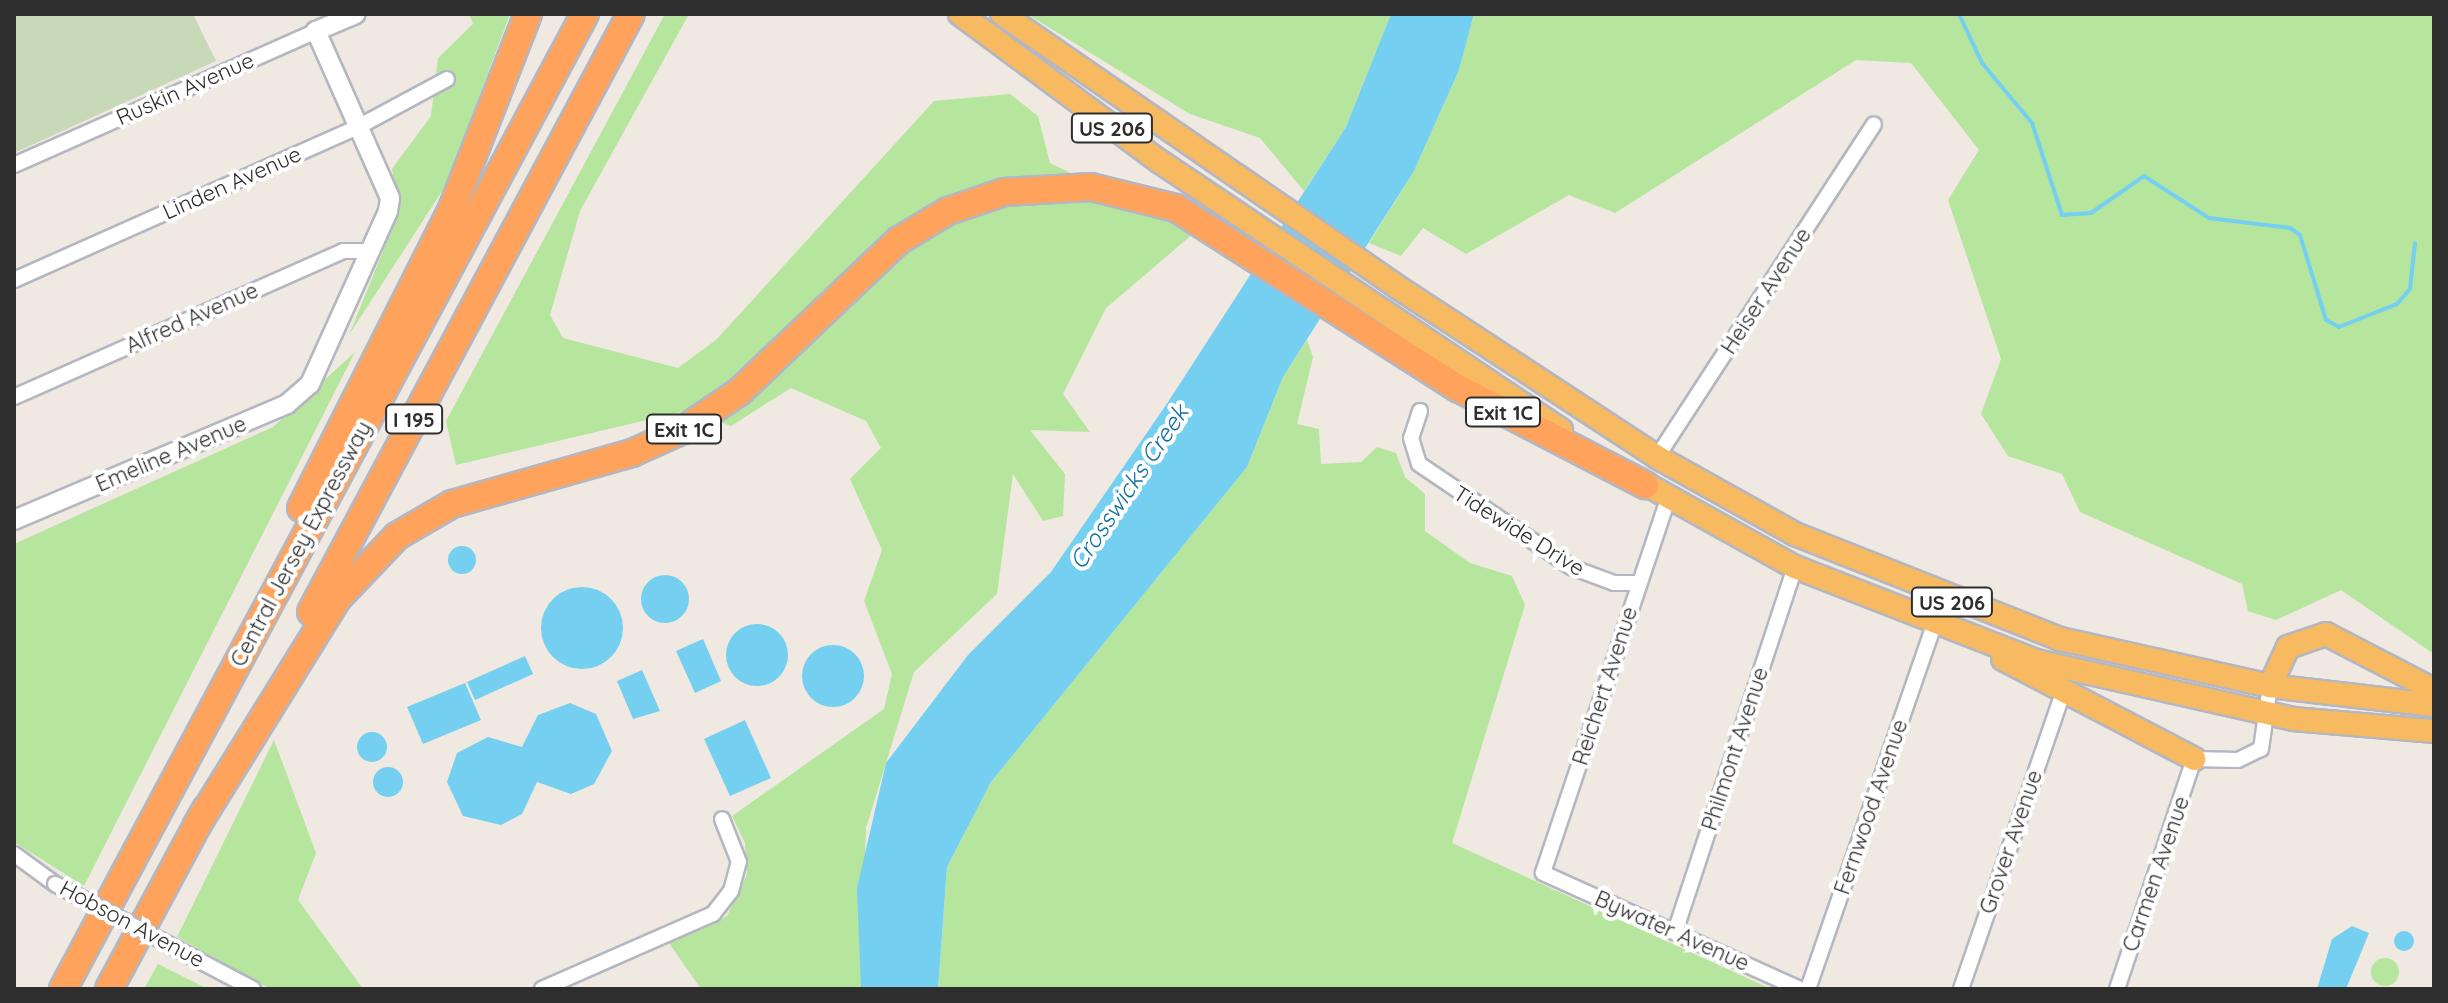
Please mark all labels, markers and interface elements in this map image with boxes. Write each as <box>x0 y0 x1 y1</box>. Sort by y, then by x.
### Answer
street label: Ruskin Avenue <box>112 47 258 131</box>
road number: US 206 <box>1070 112 1154 144</box>
street label: Linden Avenue <box>159 141 305 225</box>
street label: Heiser Avenue <box>1715 223 1817 359</box>
street label: Alfred Avenue <box>122 277 262 359</box>
road number: Exit 1C <box>1465 396 1541 428</box>
water label: Crosswicks Creek <box>1063 399 1195 575</box>
road number: I 195 <box>384 403 444 435</box>
street label: Emeline Avenue <box>92 410 250 498</box>
road number: Exit 1C <box>646 413 722 445</box>
street label: Central Jersey Expressway <box>225 417 377 671</box>
street label: Tidewide Drive <box>1449 480 1589 582</box>
road number: US 206 <box>1910 586 1994 618</box>
street label: Reichert Avenue <box>1567 603 1643 769</box>
street label: Philmont Avenue <box>1696 664 1774 834</box>
street label: Fernwood Avenue <box>1829 716 1913 898</box>
street label: Grover Avenue <box>1974 767 2048 917</box>
street label: Carmen Avenue <box>2117 793 2195 955</box>
street label: Hobson Avenue <box>55 875 209 973</box>
street label: Bywater Avenue <box>1591 885 1753 977</box>

